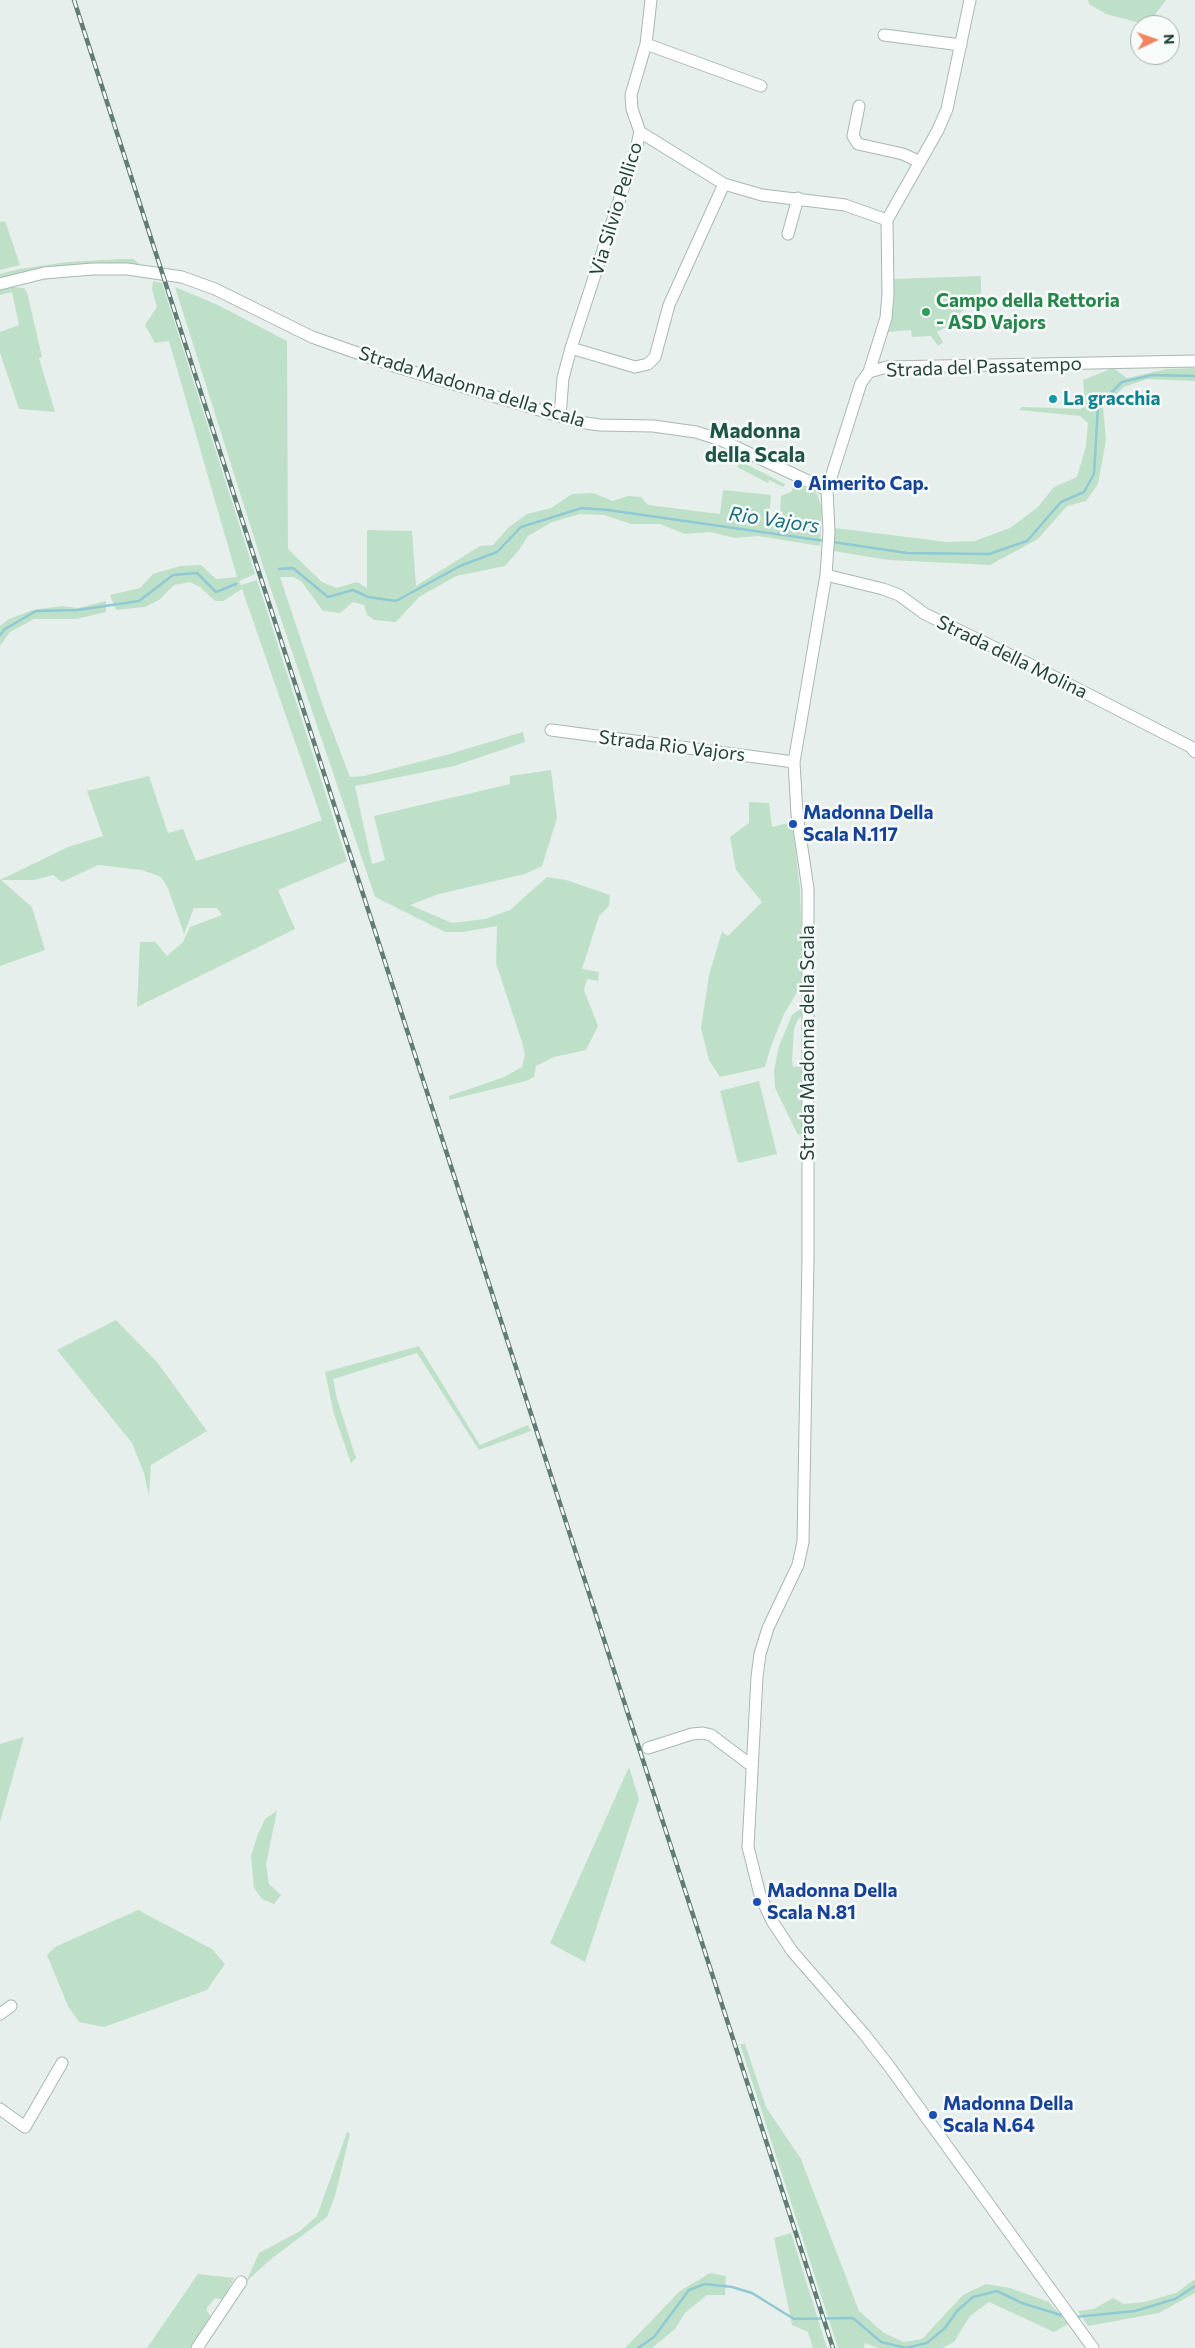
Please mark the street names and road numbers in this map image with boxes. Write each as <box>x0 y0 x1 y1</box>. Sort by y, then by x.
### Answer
street label: Via Silvio Pellico <box>585 139 647 279</box>
street label: Strada Madonna della Scala <box>356 342 588 432</box>
street label: Strada del Passatempo <box>886 352 1082 382</box>
street label: Strada della Molina <box>933 611 1091 703</box>
street label: Strada Rio Vajors <box>598 726 746 766</box>
street label: Strada Madonna della Scala <box>797 925 819 1161</box>

